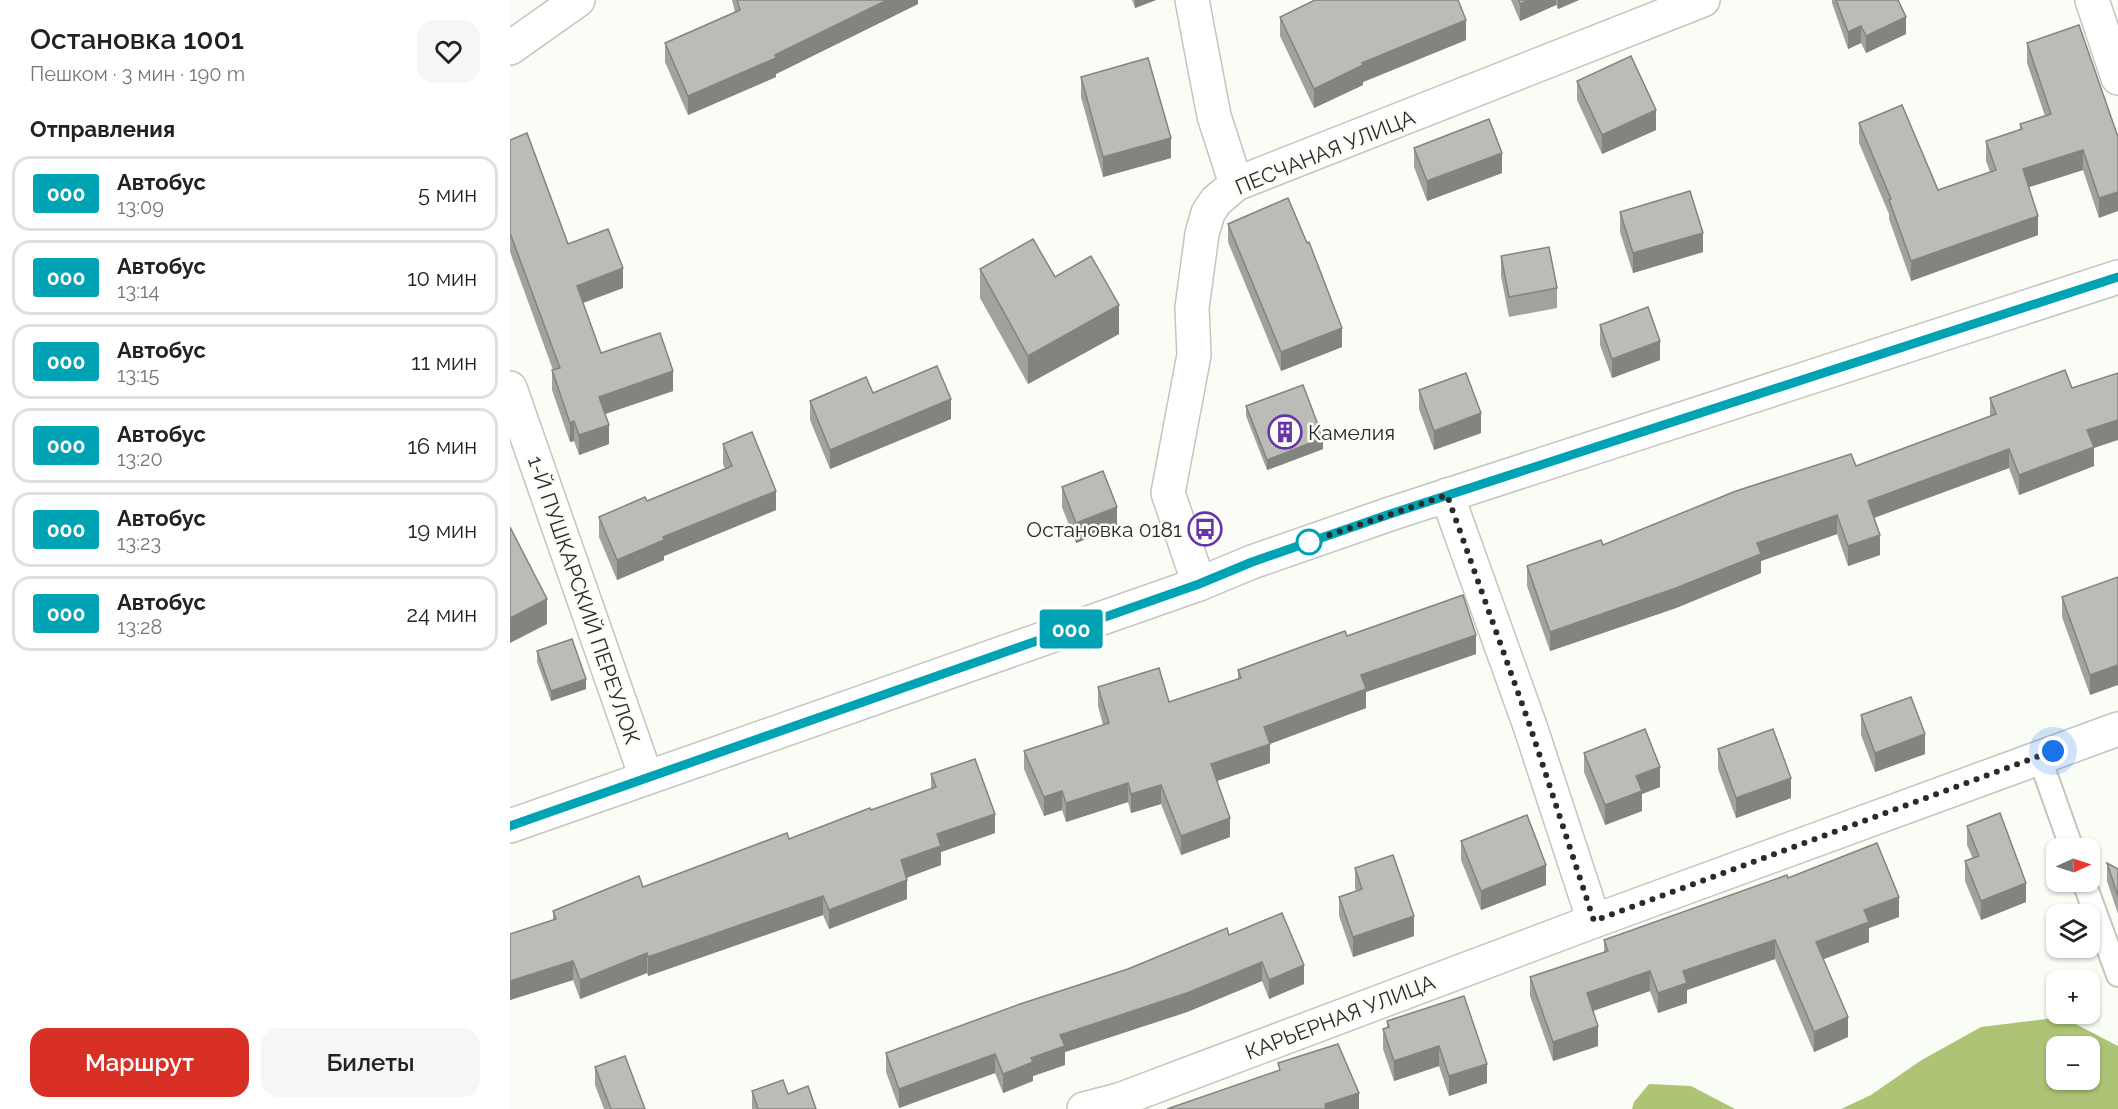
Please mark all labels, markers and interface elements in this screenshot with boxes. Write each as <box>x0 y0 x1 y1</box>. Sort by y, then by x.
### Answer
button: heart <box>417 20 480 83</box>
text: Остановка 1001 <box>30 23 244 56</box>
text: Пешком · 3 мин · 190 m <box>30 62 245 86</box>
street label: ПЕСЧАНАЯ УЛИЦА <box>1231 104 1419 200</box>
text: Отправления <box>30 116 175 142</box>
text: Автобус <box>117 169 206 195</box>
text: 000 <box>47 181 85 206</box>
text: 5 мин <box>418 181 477 207</box>
text: 13:09 <box>117 195 164 219</box>
text: Автобус <box>117 253 206 279</box>
text: 000 <box>47 265 85 290</box>
text: 10 мин <box>407 265 477 291</box>
text: 13:14 <box>117 279 159 303</box>
text: Автобус <box>117 337 206 363</box>
text: 000 <box>47 349 85 374</box>
text: 11 мин <box>411 349 477 375</box>
text: 13:15 <box>117 363 159 387</box>
building icon: Камелия <box>1267 414 1303 450</box>
place label: Камелия <box>1308 420 1395 445</box>
text: Автобус <box>117 421 206 447</box>
text: 000 <box>47 433 85 458</box>
text: 16 мин <box>407 433 477 459</box>
text: 13:20 <box>117 447 163 471</box>
street label: 1-Й ПУШКАРСКИЙ ПЕРЕУЛОК <box>523 453 645 747</box>
text: Автобус <box>117 505 206 531</box>
bus stop icon: Остановка 0181 <box>1187 511 1223 547</box>
text: 000 <box>47 517 85 542</box>
text: 19 мин <box>408 517 477 543</box>
place label: Остановка 0181 <box>1026 517 1182 542</box>
unlabelled marker <box>1296 529 1322 555</box>
text: 13:23 <box>117 531 161 555</box>
text: Автобус <box>117 589 206 615</box>
text: 000 <box>47 601 85 626</box>
text: 24 мин <box>407 601 477 627</box>
line badge: 000 <box>1036 610 1106 648</box>
text: 13:28 <box>117 615 162 639</box>
text: 000 <box>1052 617 1090 642</box>
your location <box>2038 736 2068 766</box>
north arrow <box>2046 838 2100 892</box>
map controls <box>2046 838 2100 1090</box>
button: layers <box>2046 904 2100 958</box>
street label: КАРЬЕРНАЯ УЛИЦА <box>1241 969 1439 1065</box>
button: + <box>2046 970 2100 1024</box>
button: Маршрут <box>30 1028 249 1097</box>
button: Билеты <box>261 1028 480 1097</box>
button: − <box>2046 1036 2100 1090</box>

